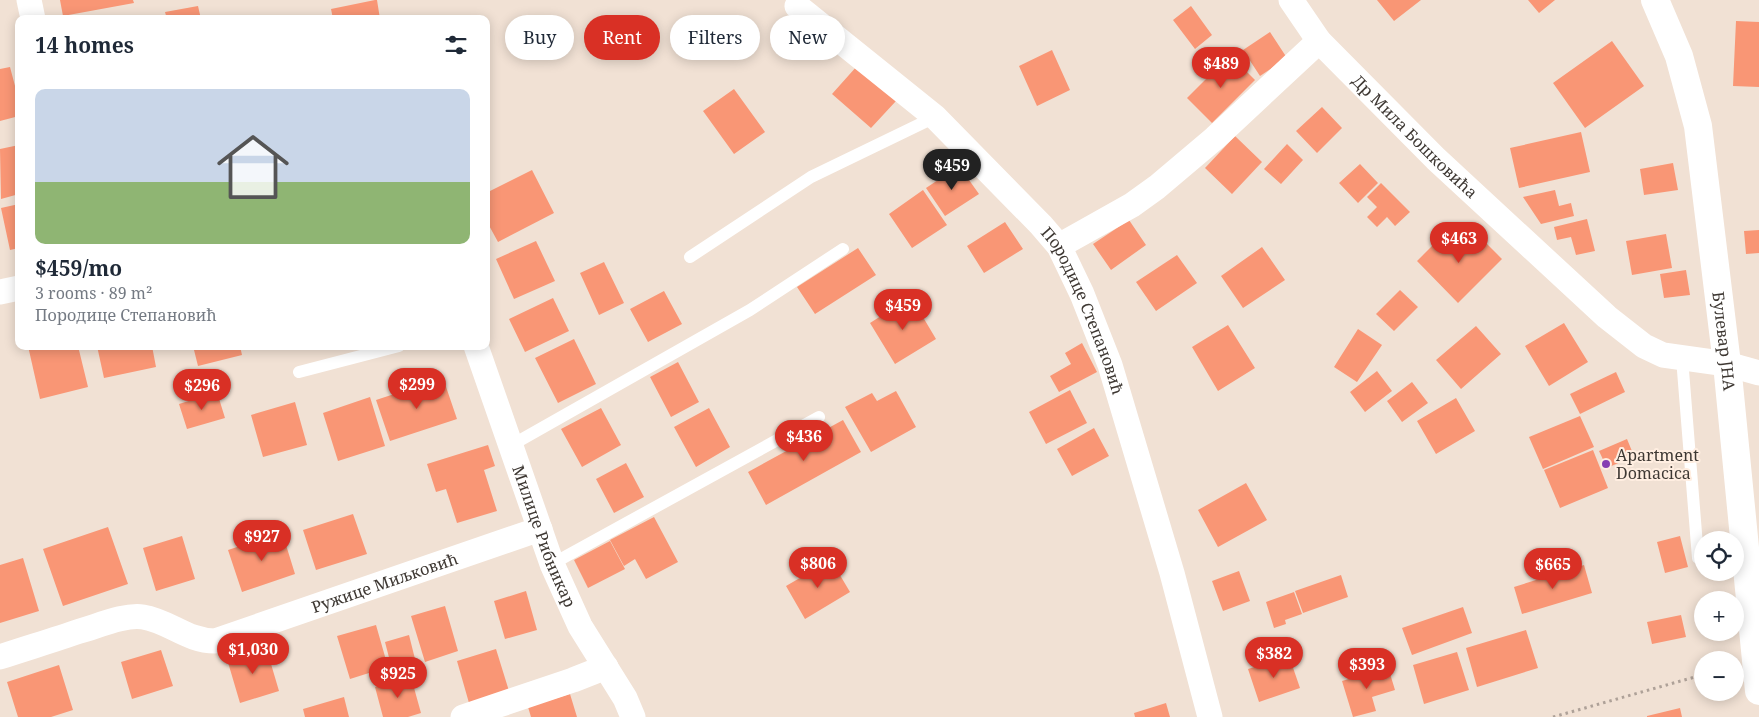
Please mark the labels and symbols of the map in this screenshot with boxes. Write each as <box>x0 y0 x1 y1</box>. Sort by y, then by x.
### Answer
pin: $489 <box>1191 46 1251 89</box>
street label: Др Мила Бошковића <box>1347 70 1483 203</box>
pin: $459 <box>922 148 982 191</box>
street label: Породице Степановић <box>1036 222 1129 397</box>
pin: $463 <box>1429 222 1489 264</box>
pin: $459 <box>873 288 933 331</box>
street label: Булевар ЈНА <box>1707 290 1741 392</box>
pin: $296 <box>172 368 232 411</box>
pin: $299 <box>387 368 447 410</box>
pin: $436 <box>774 420 834 462</box>
place label: Apartment Domacica <box>1616 444 1699 484</box>
marker: Apartment Domacica <box>1600 458 1612 470</box>
street label: Милице Рибникар <box>507 462 581 611</box>
pin: $927 <box>232 520 292 562</box>
pin: $806 <box>788 546 848 589</box>
street label: Ружице Миљковић <box>308 547 461 618</box>
pin: $665 <box>1523 548 1583 590</box>
pin: $1,030 <box>212 632 294 675</box>
pin: $382 <box>1244 636 1304 679</box>
pin: $393 <box>1337 648 1397 690</box>
pin: $925 <box>368 656 428 699</box>

